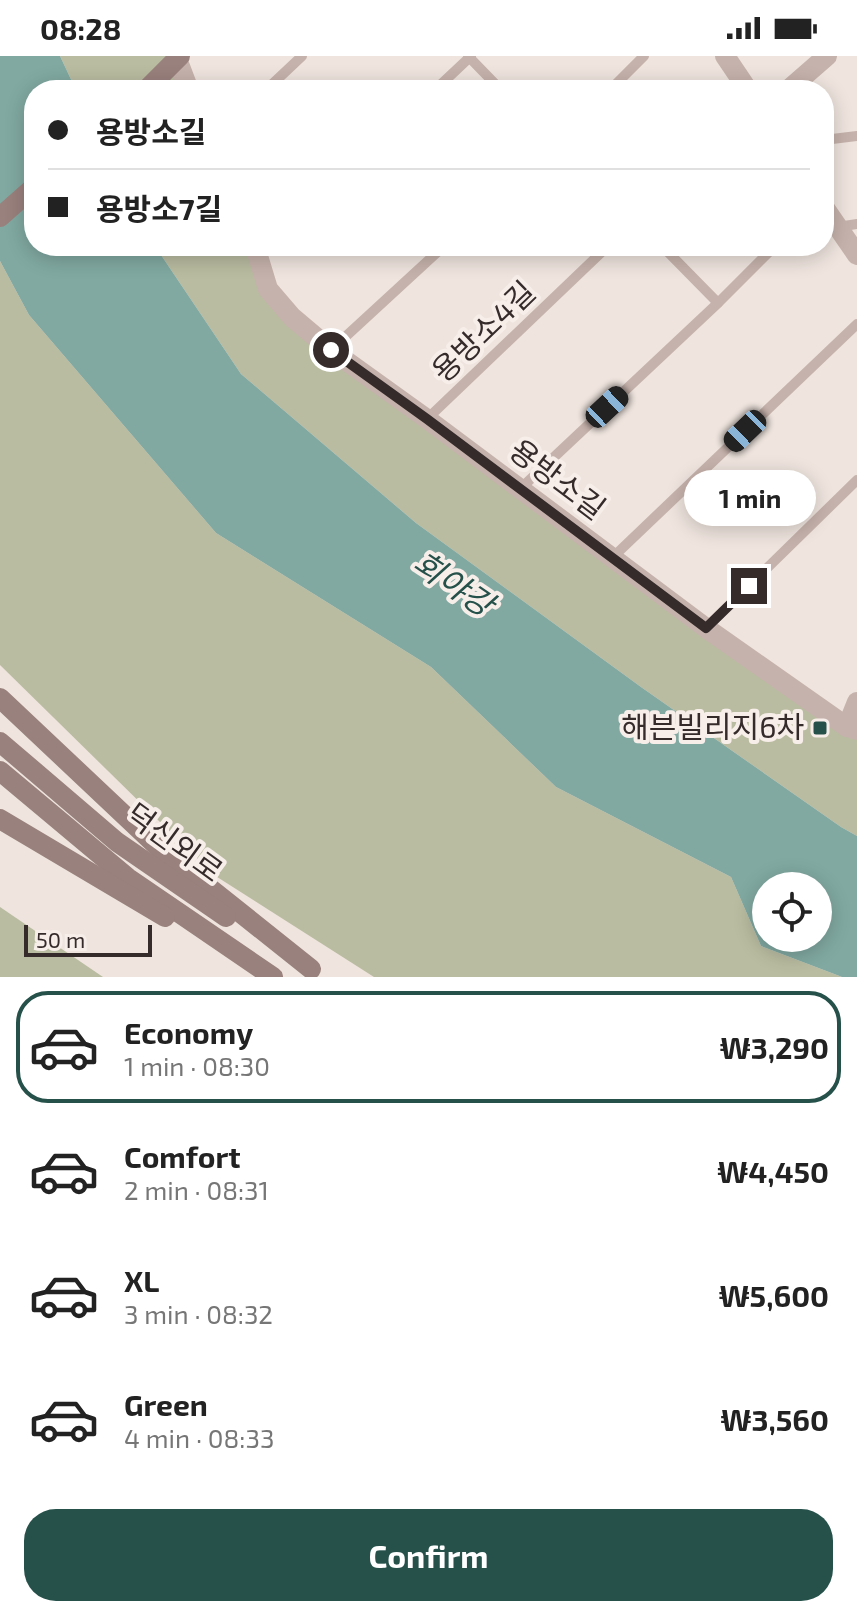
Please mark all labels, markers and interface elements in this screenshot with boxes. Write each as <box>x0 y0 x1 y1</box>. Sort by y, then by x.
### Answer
text: 08:28 <box>40 10 121 46</box>
text: 용방소길 <box>96 113 206 149</box>
text: 용방소7길 <box>96 190 222 226</box>
street label: 용방소4길 <box>424 273 541 388</box>
route start <box>313 332 349 368</box>
car <box>581 382 633 432</box>
car <box>719 406 771 456</box>
street label: 용방소길 <box>503 431 613 526</box>
callout: 1 min <box>683 470 815 526</box>
text: 1 min <box>719 482 781 513</box>
water label: 회야강 <box>407 542 505 625</box>
route end <box>731 568 767 604</box>
place label: 해븐빌리지6차 <box>621 708 804 744</box>
marker: 해븐빌리지6차 <box>811 719 829 737</box>
street label: 덕신외로 <box>120 794 230 888</box>
map controls <box>752 872 832 952</box>
button: locate <box>752 872 832 952</box>
scale bar <box>24 921 152 957</box>
text: 50 m <box>36 926 85 952</box>
icon: car <box>28 1011 100 1083</box>
text: Economy <box>124 1014 253 1050</box>
text: ₩3,290 <box>720 1029 829 1065</box>
text: 1 min · 08:30 <box>124 1050 270 1081</box>
icon: car <box>28 1135 100 1207</box>
text: Comfort <box>124 1138 241 1174</box>
text: ₩4,450 <box>717 1153 829 1189</box>
text: 2 min · 08:31 <box>124 1174 269 1205</box>
icon: car <box>28 1259 100 1331</box>
text: XL <box>124 1262 159 1298</box>
text: ₩5,600 <box>719 1277 829 1313</box>
text: 3 min · 08:32 <box>124 1298 273 1329</box>
icon: car <box>28 1383 100 1455</box>
text: Green <box>124 1386 208 1422</box>
text: ₩3,560 <box>721 1401 829 1437</box>
text: 4 min · 08:33 <box>124 1422 274 1453</box>
button: Confirm <box>24 1509 833 1601</box>

